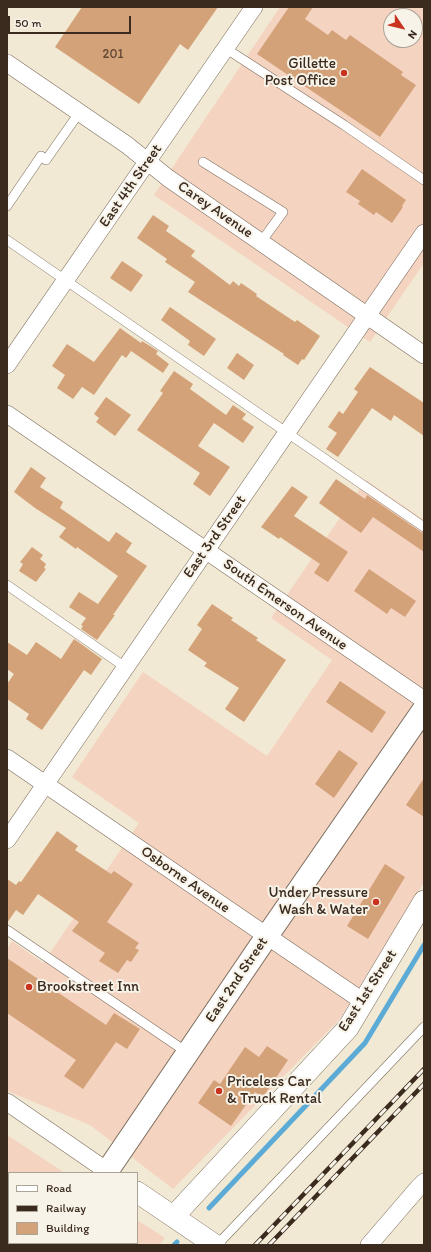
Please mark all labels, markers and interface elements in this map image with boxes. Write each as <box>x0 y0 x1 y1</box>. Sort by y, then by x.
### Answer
scale bar <box>10 8 133 34</box>
north arrow <box>383 8 423 48</box>
text: 50 m <box>15 16 41 30</box>
text: N <box>405 28 420 41</box>
house number: 201 <box>103 47 123 63</box>
place label: Gillette Post Office <box>265 55 336 90</box>
marker: Gillette Post Office <box>339 68 349 78</box>
street label: East 4th Street <box>96 141 166 231</box>
street label: Carey Avenue <box>174 177 256 243</box>
street label: East 3rd Street <box>180 492 250 582</box>
street label: South Emerson Avenue <box>219 555 351 655</box>
street label: Osborne Avenue <box>137 843 233 917</box>
place label: Under Pressure Wash & Water <box>269 884 368 919</box>
marker: Under Pressure Wash & Water <box>371 897 381 907</box>
street label: East 2nd Street <box>202 934 272 1026</box>
street label: East 1st Street <box>335 947 401 1035</box>
place label: Brookstreet Inn <box>37 978 139 996</box>
marker: Brookstreet Inn <box>24 982 34 992</box>
place label: Priceless Car & Truck Rental <box>227 1073 321 1108</box>
marker: Priceless Car & Truck Rental <box>214 1086 224 1096</box>
legend <box>8 1172 138 1244</box>
text: Road <box>46 1181 72 1195</box>
text: Railway <box>46 1201 86 1215</box>
text: Building <box>46 1221 89 1235</box>

